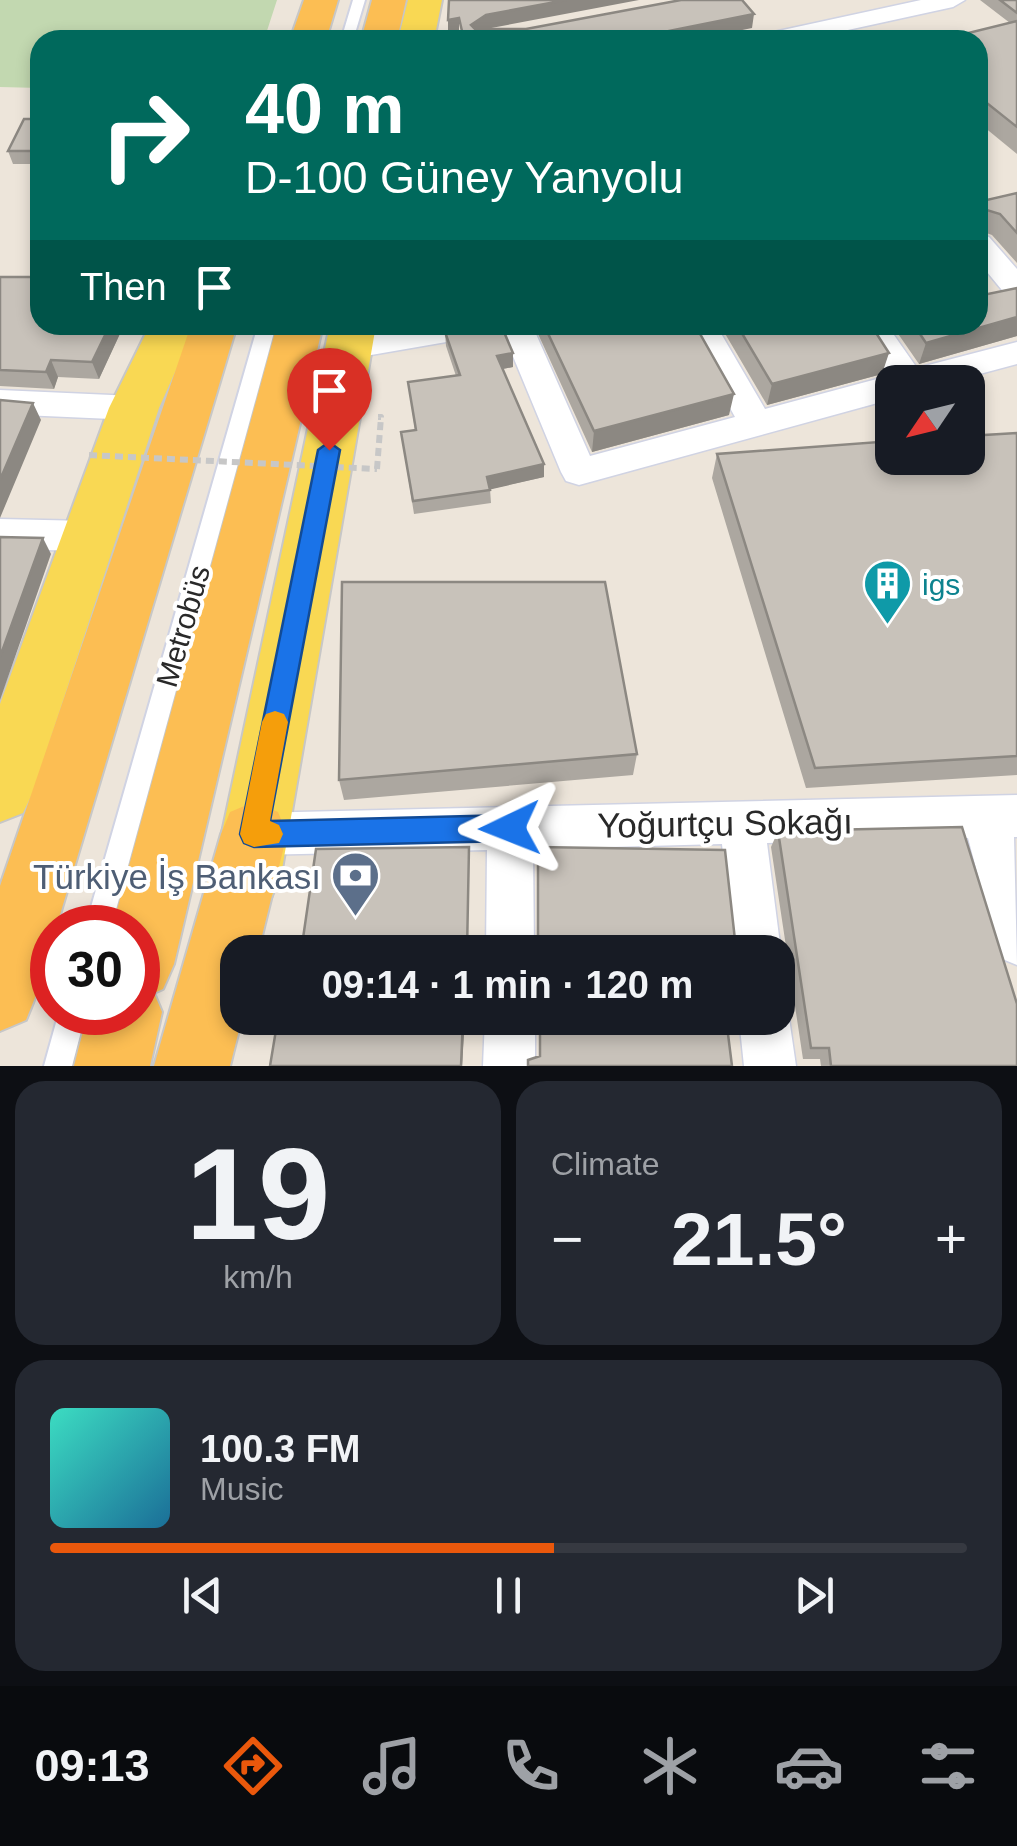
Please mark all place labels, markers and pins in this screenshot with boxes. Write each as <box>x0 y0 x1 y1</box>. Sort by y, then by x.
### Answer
pin <box>287 348 372 451</box>
building icon: igs <box>861 558 913 626</box>
place label: igs <box>922 568 960 601</box>
bank icon: Türkiye İş Bankası <box>330 850 382 918</box>
place label: Türkiye İş Bankası <box>33 857 321 896</box>

